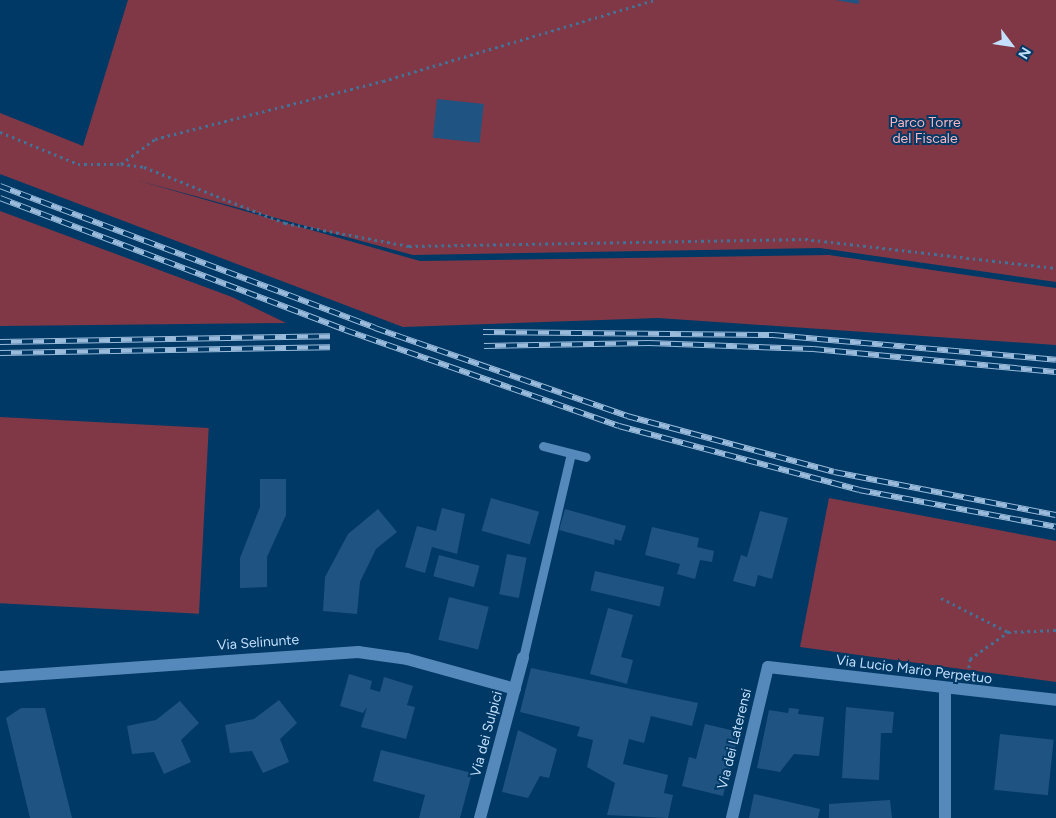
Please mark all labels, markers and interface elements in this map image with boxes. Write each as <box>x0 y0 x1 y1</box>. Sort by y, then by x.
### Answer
north arrow <box>986 20 1036 70</box>
text: N <box>1014 44 1034 62</box>
park label: Parco Torre del Fiscale <box>889 115 961 148</box>
street label: Via Selinunte <box>216 632 300 654</box>
street label: Via Lucio Mario Perpetuo <box>835 652 993 688</box>
street label: Via dei Laterensi <box>714 687 756 791</box>
street label: Via dei Sulpici <box>468 689 506 779</box>

